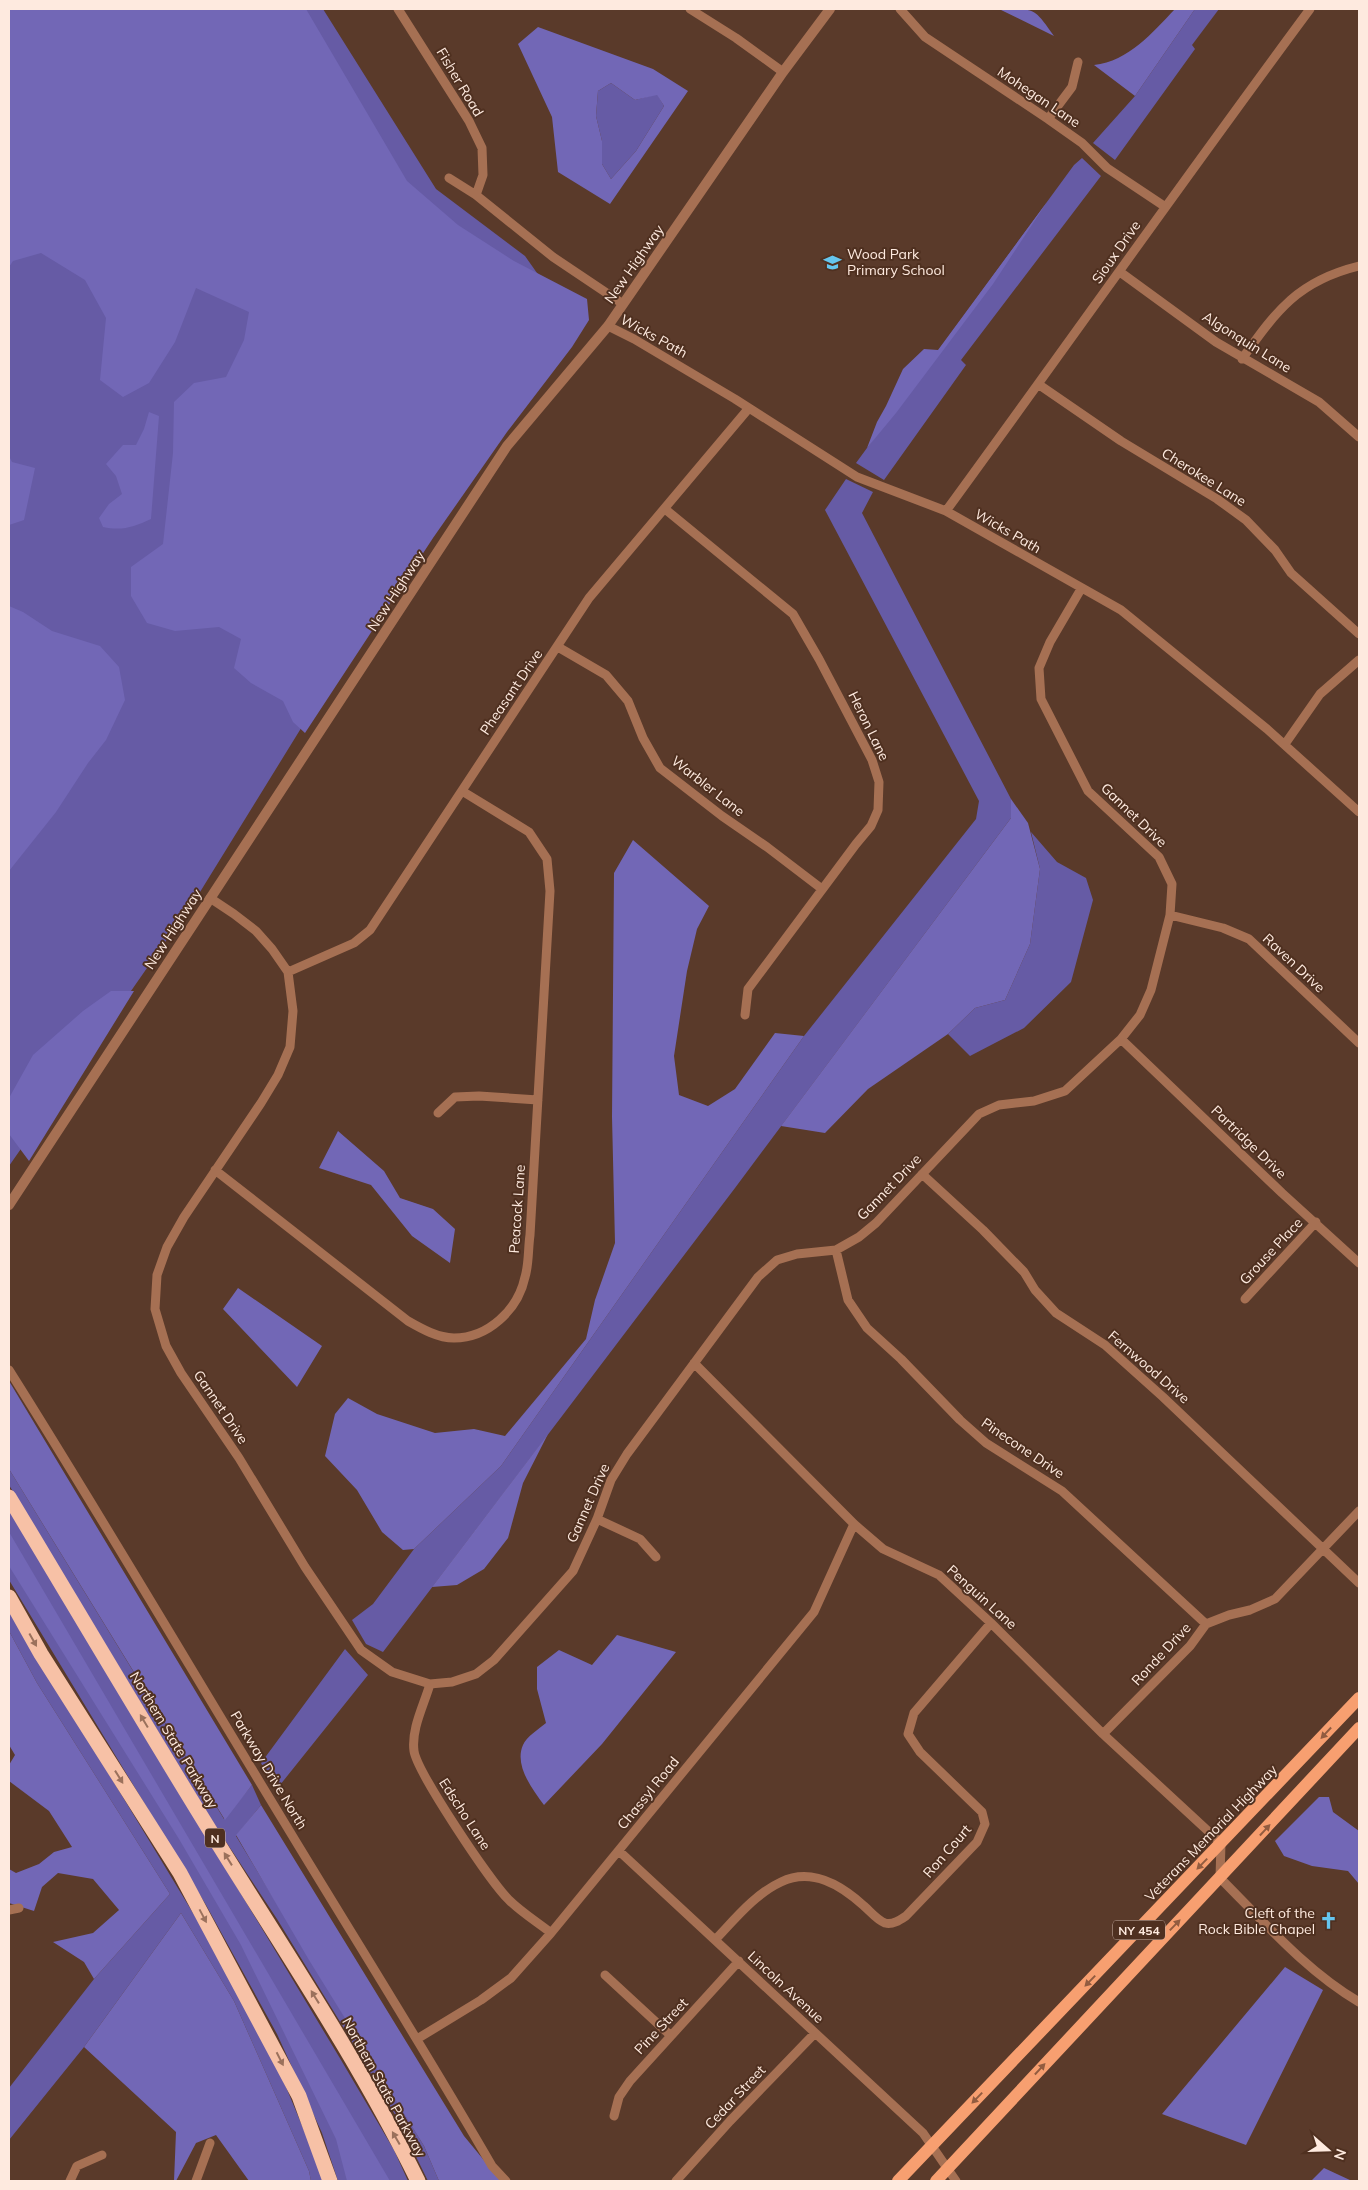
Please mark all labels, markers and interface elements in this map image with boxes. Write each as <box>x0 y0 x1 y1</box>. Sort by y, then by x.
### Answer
street label: Fisher Road <box>432 44 488 120</box>
street label: Mohegan Lane <box>994 63 1084 131</box>
street label: Sioux Drive <box>1088 217 1144 287</box>
street label: New Highway <box>600 221 668 307</box>
place label: Wood Park Primary School <box>847 245 945 279</box>
school or university icon: Wood Park Primary School <box>823 252 843 272</box>
street label: Algonquin Lane <box>1199 307 1295 377</box>
street label: Wicks Path <box>617 310 691 362</box>
street label: Cherokee Lane <box>1158 444 1250 510</box>
street label: Wicks Path <box>972 505 1044 557</box>
street label: New Highway <box>363 547 429 635</box>
street label: Pheasant Drive <box>476 646 546 738</box>
street label: Heron Lane <box>844 688 894 764</box>
street label: Warbler Lane <box>668 752 748 820</box>
street label: Gannet Drive <box>1097 779 1171 851</box>
street label: New Highway <box>140 885 206 973</box>
street label: Raven Drive <box>1259 930 1329 996</box>
street label: Partridge Drive <box>1208 1102 1290 1182</box>
street label: Gannet Drive <box>853 1150 925 1224</box>
street label: Peacock Lane <box>505 1164 529 1254</box>
street label: Grouse Place <box>1236 1214 1306 1288</box>
street label: Fernwood Drive <box>1104 1327 1194 1407</box>
street label: Gannet Drive <box>190 1367 252 1447</box>
street label: Pinecone Drive <box>978 1414 1068 1482</box>
street label: Gannet Drive <box>562 1460 614 1546</box>
street label: Penguin Lane <box>943 1561 1021 1633</box>
street label: Ronde Drive <box>1127 1619 1195 1689</box>
one-way arrow <box>28 1633 37 1646</box>
street label: Northern State Parkway <box>126 1668 222 1812</box>
street label: Parkway Drive North <box>226 1707 312 1833</box>
one-way arrow <box>139 1714 148 1727</box>
one-way arrow <box>1320 1727 1332 1739</box>
street label: Chassyl Road <box>613 1753 683 1833</box>
street label: Veterans Memorial Highway <box>1141 1760 1282 1905</box>
one-way arrow <box>115 1770 124 1784</box>
street label: Edscho Lane <box>435 1775 495 1853</box>
street label: Ron Court <box>919 1821 975 1881</box>
one-way arrow <box>1259 1824 1271 1836</box>
road number: N <box>205 1829 225 1848</box>
one-way arrow <box>223 1853 233 1866</box>
one-way arrow <box>1196 1857 1208 1869</box>
place label: Cleft of the Rock Bible Chapel <box>1198 1904 1315 1938</box>
one-way arrow <box>199 1909 207 1923</box>
church icon: Cleft of the Rock Bible Chapel <box>1319 1911 1339 1931</box>
road number: NY 454 <box>1113 1920 1165 1940</box>
one-way arrow <box>1169 1920 1181 1932</box>
street label: Lincoln Avenue <box>744 1947 828 2027</box>
one-way arrow <box>1084 1975 1096 1987</box>
one-way arrow <box>310 1990 319 2003</box>
street label: Pine Street <box>630 1994 692 2058</box>
street label: Northern State Parkway <box>338 2014 430 2160</box>
one-way arrow <box>276 2052 284 2067</box>
street label: Cedar Street <box>701 2061 769 2133</box>
one-way arrow <box>1034 2064 1046 2076</box>
one-way arrow <box>971 2092 983 2104</box>
north arrow <box>1303 2125 1353 2175</box>
one-way arrow <box>391 2131 400 2144</box>
text: N <box>1330 2146 1350 2162</box>

